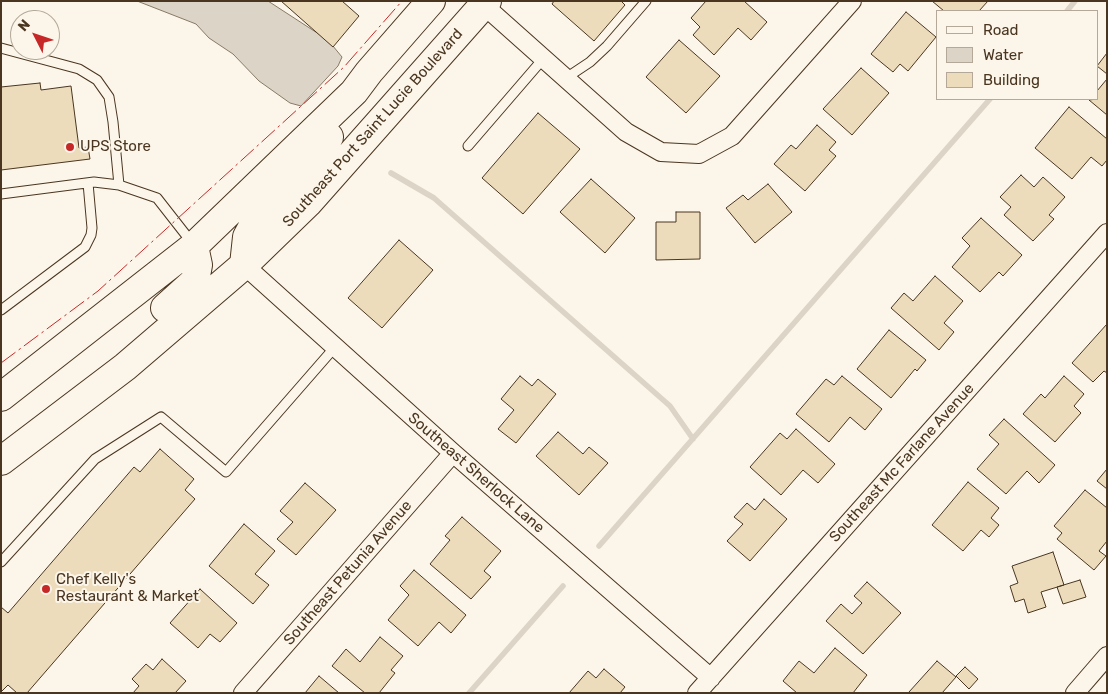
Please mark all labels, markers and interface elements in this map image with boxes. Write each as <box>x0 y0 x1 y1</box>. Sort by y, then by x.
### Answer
north arrow <box>10 10 60 60</box>
legend <box>936 10 1098 100</box>
text: N <box>14 16 34 35</box>
text: Road <box>983 21 1019 39</box>
street label: Southeast Port Saint Lucie Boulevard <box>279 25 467 231</box>
text: Water <box>983 46 1023 64</box>
text: Building <box>983 71 1040 89</box>
place label: UPS Store <box>80 138 151 156</box>
marker: UPS Store <box>64 141 76 153</box>
street label: Southeast Mc Farlane Avenue <box>826 380 978 546</box>
street label: Southeast Sherlock Lane <box>404 409 548 537</box>
street label: Southeast Petunia Avenue <box>280 497 416 649</box>
place label: Chef Kelly's Restaurant & Market <box>56 571 199 606</box>
marker: Chef Kelly's Restaurant & Market <box>40 583 52 595</box>

